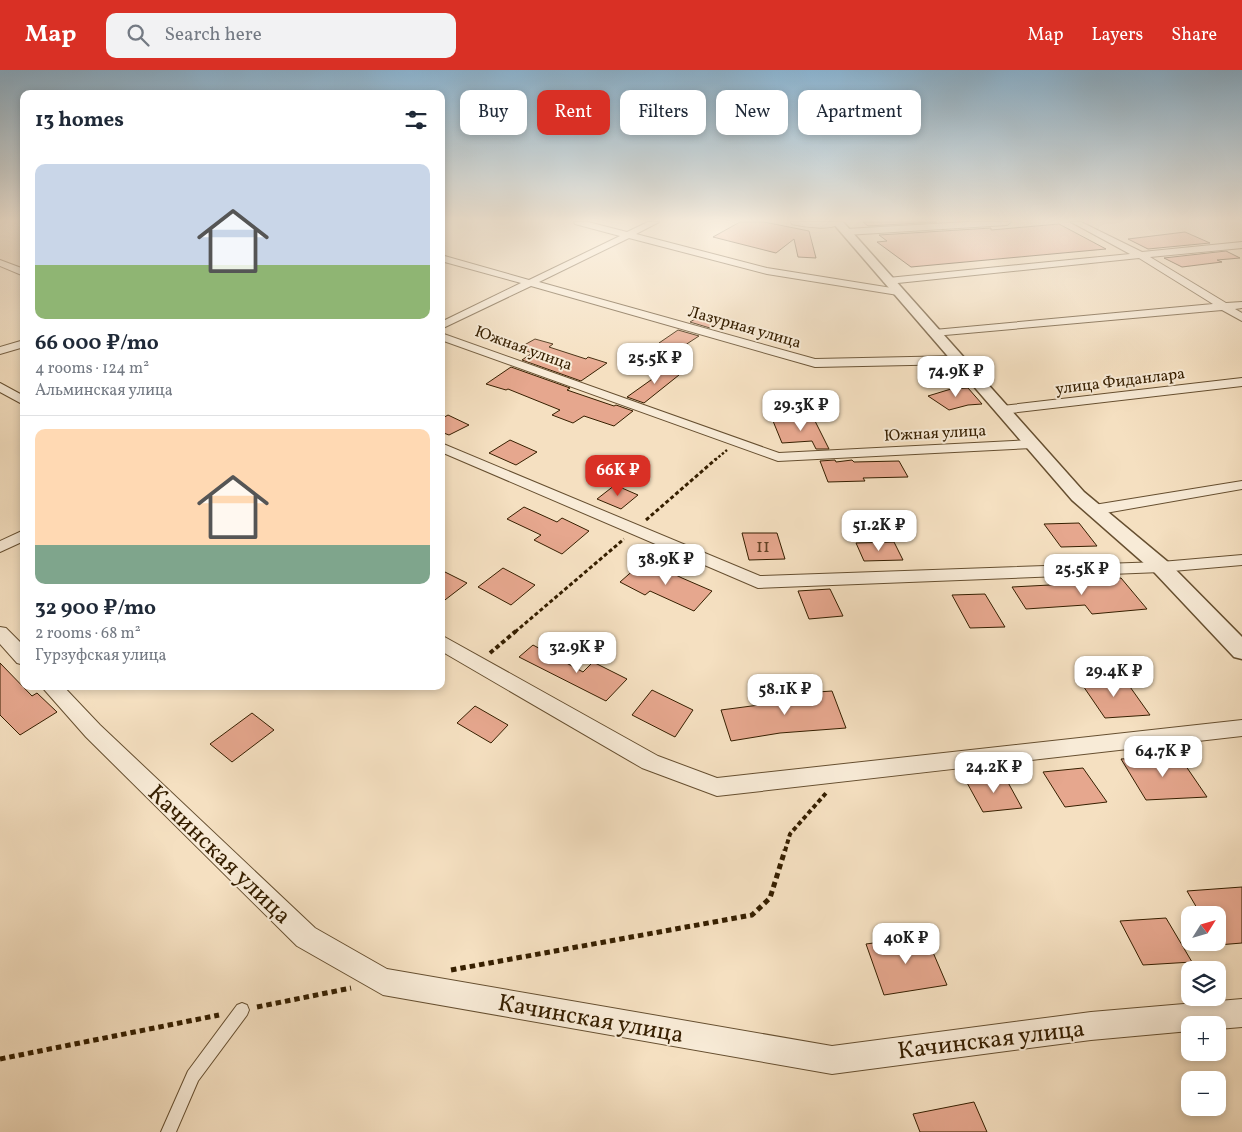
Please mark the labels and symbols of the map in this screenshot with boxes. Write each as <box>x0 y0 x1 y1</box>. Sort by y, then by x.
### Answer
street label: Лазурная улица <box>685 301 804 355</box>
street label: Южная улица <box>472 321 575 377</box>
pin: 25.5K ₽ <box>609 342 701 385</box>
pin: 74.9K ₽ <box>910 356 1002 398</box>
street label: улица Фиданлара <box>1054 363 1186 401</box>
pin: 29.3K ₽ <box>755 390 847 432</box>
street label: Южная улица <box>883 420 987 448</box>
pin: 66K ₽ <box>583 454 653 497</box>
pin: 51.2K ₽ <box>833 510 925 552</box>
house number: 11 <box>756 535 770 560</box>
pin: 38.9K ₽ <box>620 544 712 586</box>
pin: 25.5K ₽ <box>1036 554 1128 596</box>
pin: 32.9K ₽ <box>531 632 623 674</box>
pin: 29.4K ₽ <box>1068 656 1160 698</box>
pin: 58.1K ₽ <box>739 674 831 716</box>
pin: 64.7K ₽ <box>1117 736 1209 778</box>
pin: 24.2K ₽ <box>948 752 1040 794</box>
street label: Качинская улица <box>139 778 298 933</box>
north arrow <box>1181 906 1226 951</box>
pin: 40K ₽ <box>871 922 941 965</box>
street label: Качинская улица <box>495 987 686 1053</box>
street label: Качинская улица <box>896 1013 1087 1069</box>

